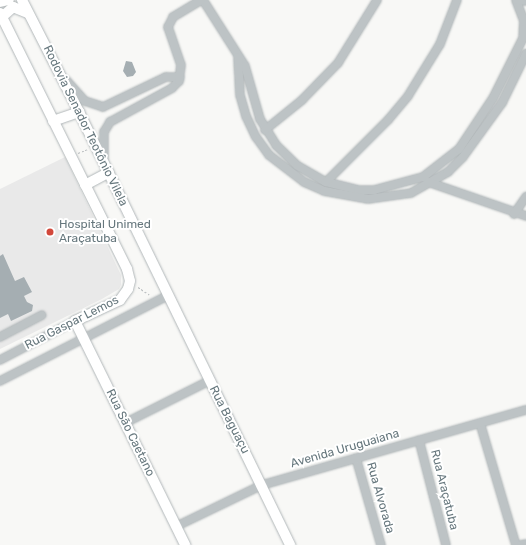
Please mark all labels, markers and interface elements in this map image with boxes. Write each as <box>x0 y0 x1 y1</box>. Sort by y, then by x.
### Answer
street label: Rodovia Senador Teotônio Vilela <box>40 43 130 209</box>
place label: Hospital Unimed Araçatuba <box>59 218 151 246</box>
marker: Hospital Unimed Araçatuba <box>44 226 56 238</box>
street label: Rua Gaspar Lemos <box>22 293 122 353</box>
street label: Rua Baguaçu <box>206 384 252 456</box>
street label: Rua São Caetano <box>103 387 157 479</box>
street label: Avenida Uruguaiana <box>289 427 401 471</box>
street label: Rua Araçatuba <box>427 448 461 532</box>
street label: Rua Alvorada <box>363 461 397 535</box>

